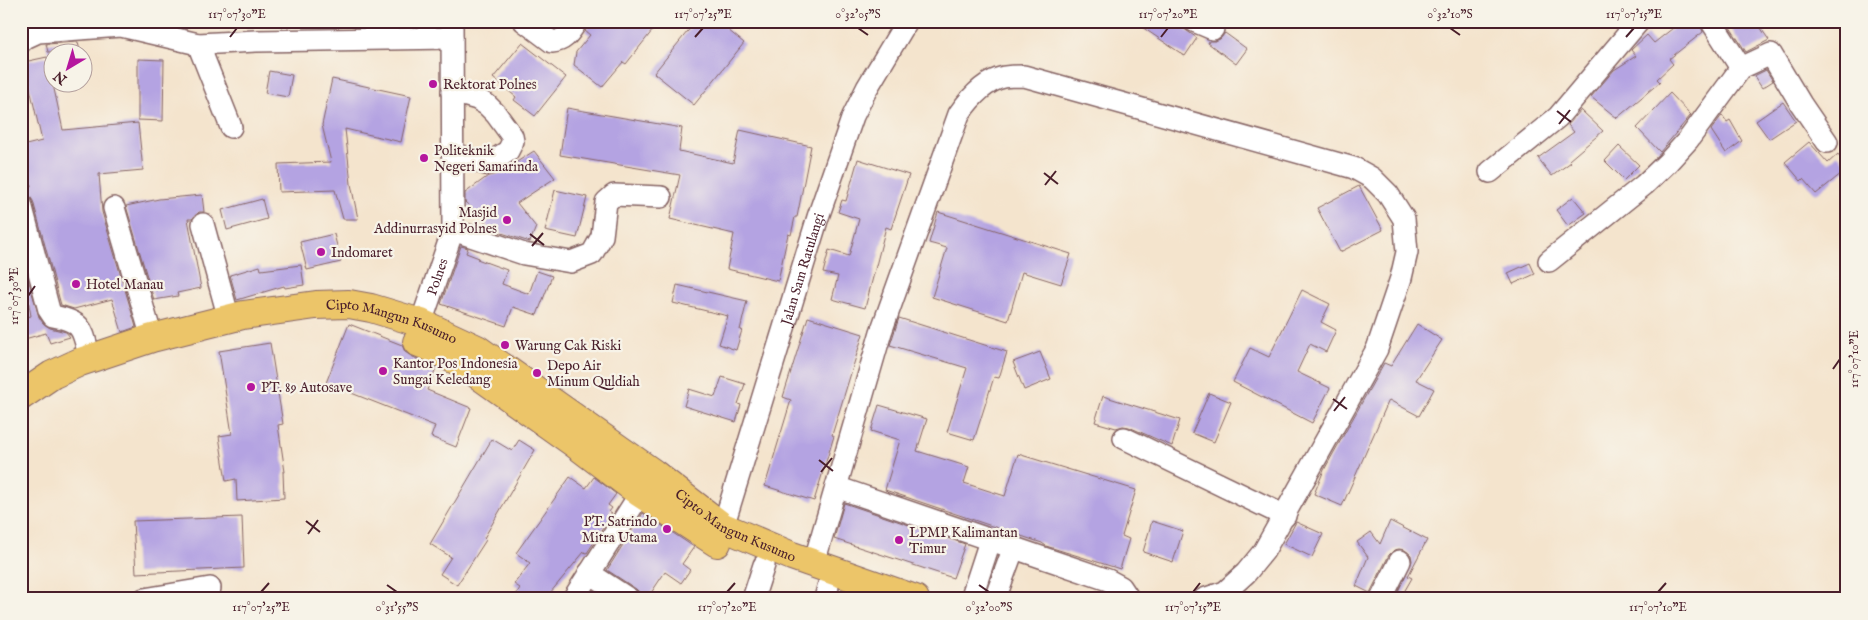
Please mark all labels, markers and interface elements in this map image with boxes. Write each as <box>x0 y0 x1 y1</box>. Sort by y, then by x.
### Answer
text: 117°07'30"E <box>208 7 266 22</box>
text: 117°07'25"E <box>674 7 732 22</box>
text: 0°32'05"S <box>835 7 881 22</box>
text: 117°07'20"E <box>1139 7 1197 22</box>
text: 0°32'10"S <box>1427 7 1473 22</box>
text: 117°07'15"E <box>1606 7 1662 22</box>
north arrow <box>42 42 92 92</box>
text: N <box>50 67 72 89</box>
place label: Rektorat Polnes <box>443 76 537 94</box>
marker: Rektorat Polnes <box>427 78 439 90</box>
place label: Politeknik Negeri Samarinda <box>434 142 539 176</box>
marker: Politeknik Negeri Samarinda <box>418 152 430 164</box>
place label: Masjid Addinurrasyid Polnes <box>373 204 498 238</box>
street label: Jalan Sam Ratulangi <box>777 210 829 329</box>
marker: Masjid Addinurrasyid Polnes <box>501 214 513 226</box>
place label: Indomaret <box>331 244 393 262</box>
marker: Indomaret <box>315 246 327 258</box>
street label: Polnes <box>423 256 453 298</box>
text: 117°07'30"E <box>7 267 22 325</box>
place label: Hotel Manau <box>86 276 163 294</box>
marker: Hotel Manau <box>70 278 82 290</box>
street label: Cipto Mangun Kusumo <box>326 296 460 349</box>
text: 117°07'10"E <box>1847 330 1862 388</box>
place label: Warung Cak Riski <box>515 337 621 355</box>
marker: Warung Cak Riski <box>499 339 511 351</box>
place label: Kantor Pos Indonesia Sungai Keledang <box>393 355 518 389</box>
place label: Depo Air Minum Quldiah <box>547 357 640 391</box>
marker: Kantor Pos Indonesia Sungai Keledang <box>377 365 389 377</box>
marker: Depo Air Minum Quldiah <box>531 367 543 379</box>
place label: PT. 89 Autosave <box>261 379 353 397</box>
marker: PT. 89 Autosave <box>245 381 257 393</box>
street label: Cipto Mangun Kusumo <box>671 485 799 567</box>
place label: PT. Satrindo Mitra Utama <box>582 513 658 547</box>
marker: PT. Satrindo Mitra Utama <box>661 523 673 535</box>
place label: LPMP Kalimantan Timur <box>909 524 1018 558</box>
marker: LPMP Kalimantan Timur <box>893 534 905 546</box>
text: 117°07'25"E <box>232 600 290 615</box>
text: 0°31'55"S <box>376 600 418 615</box>
text: 117°07'20"E <box>698 600 756 615</box>
text: 0°32'00"S <box>965 600 1013 615</box>
text: 117°07'15"E <box>1165 600 1221 615</box>
text: 117°07'10"E <box>1629 600 1687 615</box>

